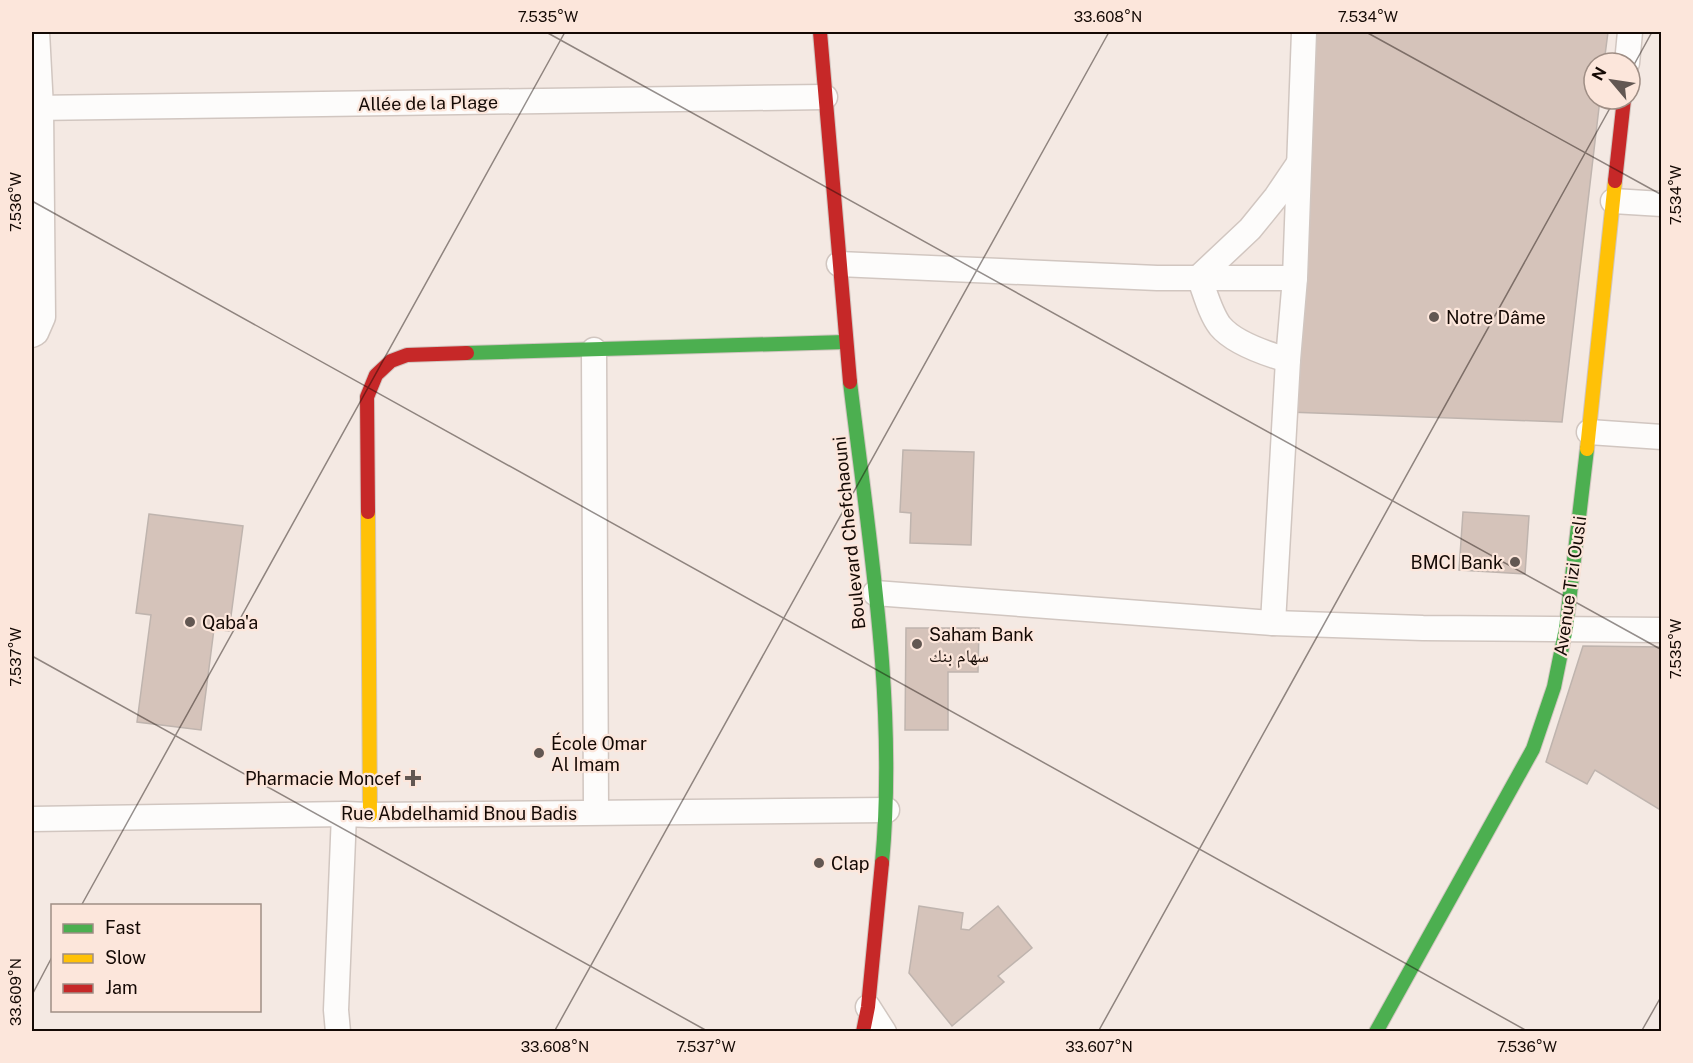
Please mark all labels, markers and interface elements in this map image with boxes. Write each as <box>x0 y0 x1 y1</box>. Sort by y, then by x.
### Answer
text: 7.535°W <box>518 8 578 25</box>
text: 33.608°N <box>1074 8 1142 25</box>
text: 7.534°W <box>1338 8 1398 25</box>
north arrow <box>1582 51 1642 111</box>
text: N <box>1588 64 1611 84</box>
street label: Allée de la Plage <box>358 91 498 115</box>
text: 7.534°W <box>1667 165 1684 225</box>
text: 7.536°W <box>7 172 24 232</box>
place label: Notre Dâme <box>1446 307 1546 328</box>
marker: Notre Dâme <box>1427 310 1441 324</box>
street label: Boulevard Chefchaouni <box>828 436 870 630</box>
street label: Avenue Tizi Ousli <box>1550 515 1590 657</box>
place label: BMCI Bank <box>1410 552 1503 573</box>
marker: BMCI Bank <box>1508 555 1522 569</box>
place label: Qaba'a <box>202 612 258 633</box>
marker: Qaba'a <box>183 615 197 629</box>
text: 7.535°W <box>1667 619 1684 679</box>
place label: Saham Bank سهام بنك <box>929 624 1034 668</box>
text: 7.537°W <box>7 627 24 687</box>
marker: Saham Bank سهام بنك <box>910 637 924 651</box>
place label: École Omar Al Imam <box>551 732 647 775</box>
marker: École Omar Al Imam <box>532 746 546 760</box>
place label: Pharmacie Moncef <box>245 768 401 789</box>
marker: Pharmacie Moncef <box>406 771 420 785</box>
street label: Rue Abdelhamid Bnou Badis <box>341 803 577 824</box>
place label: Clap <box>831 853 869 874</box>
marker: Clap <box>812 856 826 870</box>
legend <box>51 904 261 1012</box>
text: Fast <box>105 917 141 938</box>
text: Slow <box>105 947 146 968</box>
text: 33.609°N <box>7 958 24 1026</box>
text: Jam <box>105 977 138 998</box>
text: 33.608°N <box>521 1038 589 1055</box>
text: 7.537°W <box>676 1038 736 1055</box>
text: 33.607°N <box>1065 1038 1133 1055</box>
text: 7.536°W <box>1497 1038 1557 1055</box>

